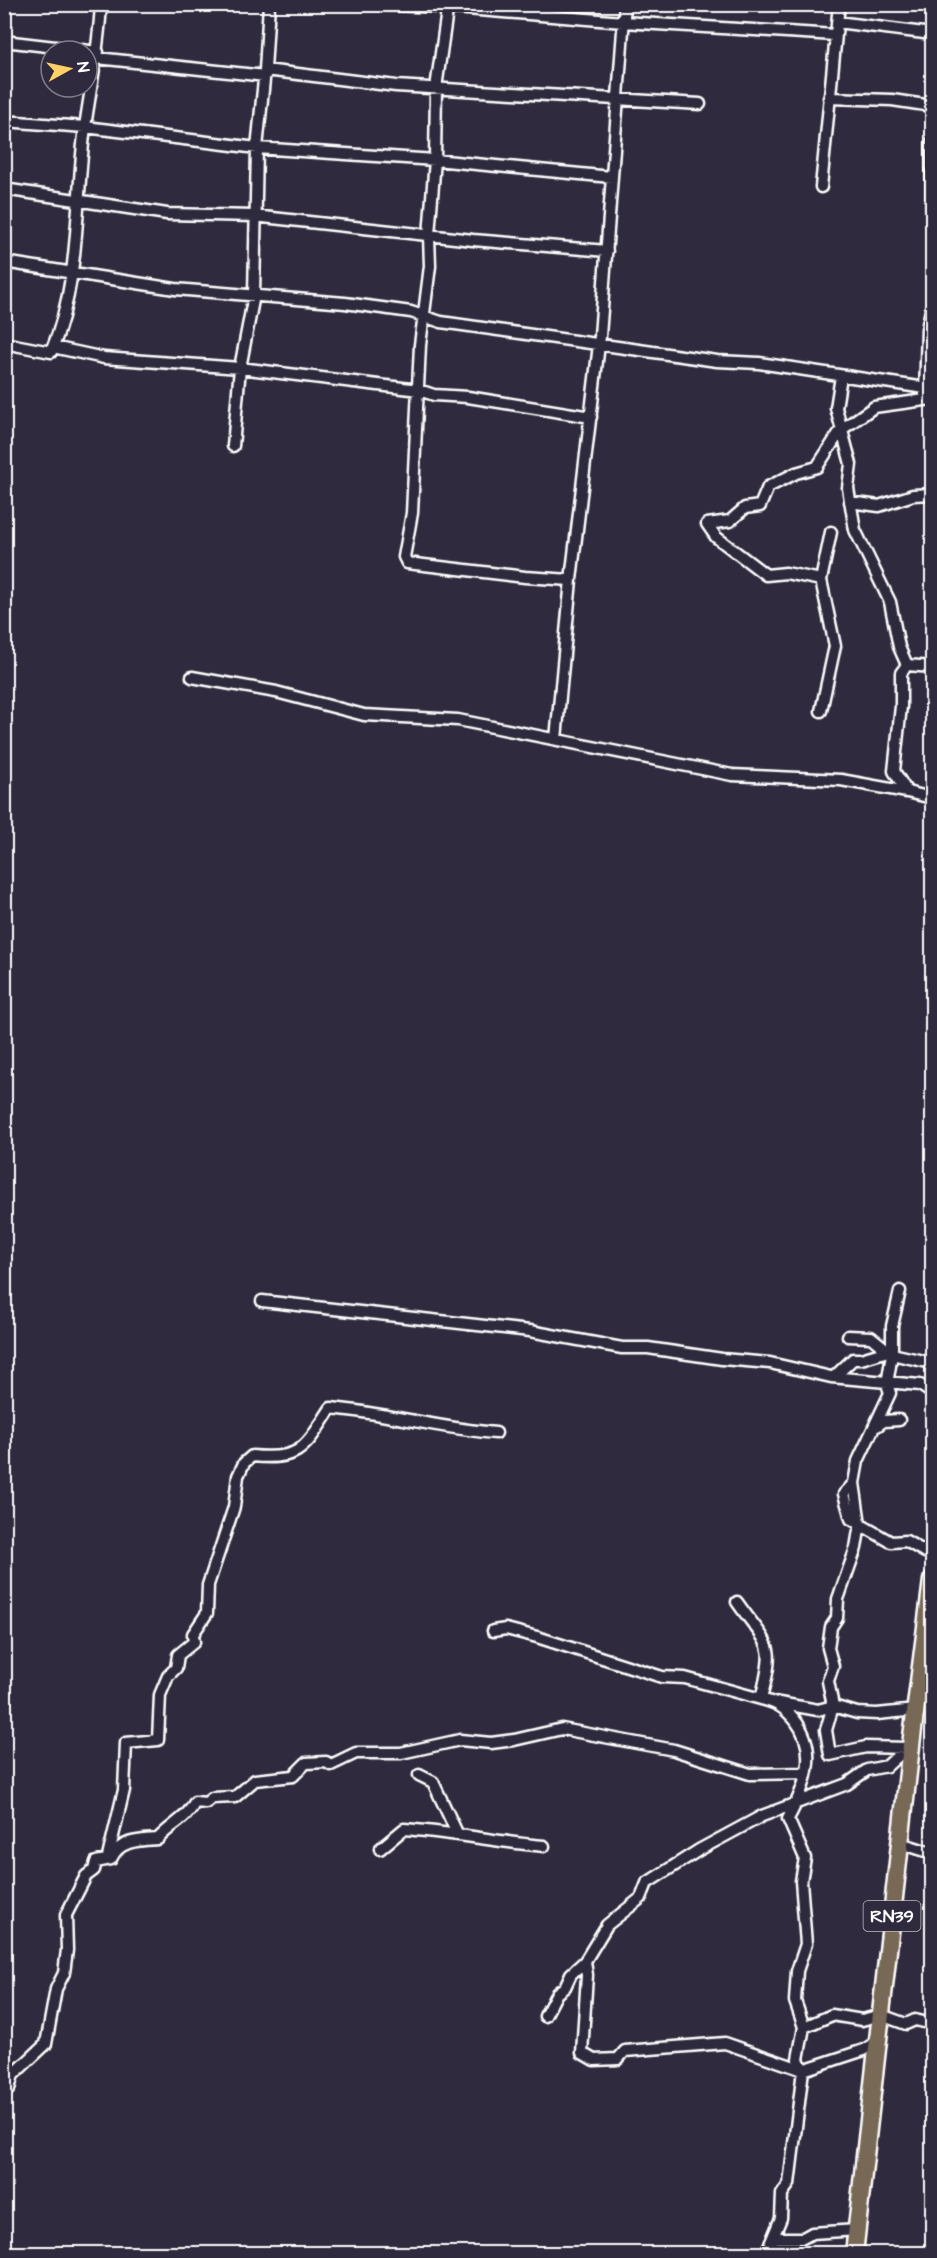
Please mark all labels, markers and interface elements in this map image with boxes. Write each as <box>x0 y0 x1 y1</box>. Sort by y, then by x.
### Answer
north arrow <box>39 39 99 99</box>
text: N <box>71 61 94 74</box>
road number: RN39 <box>864 1901 920 1931</box>

